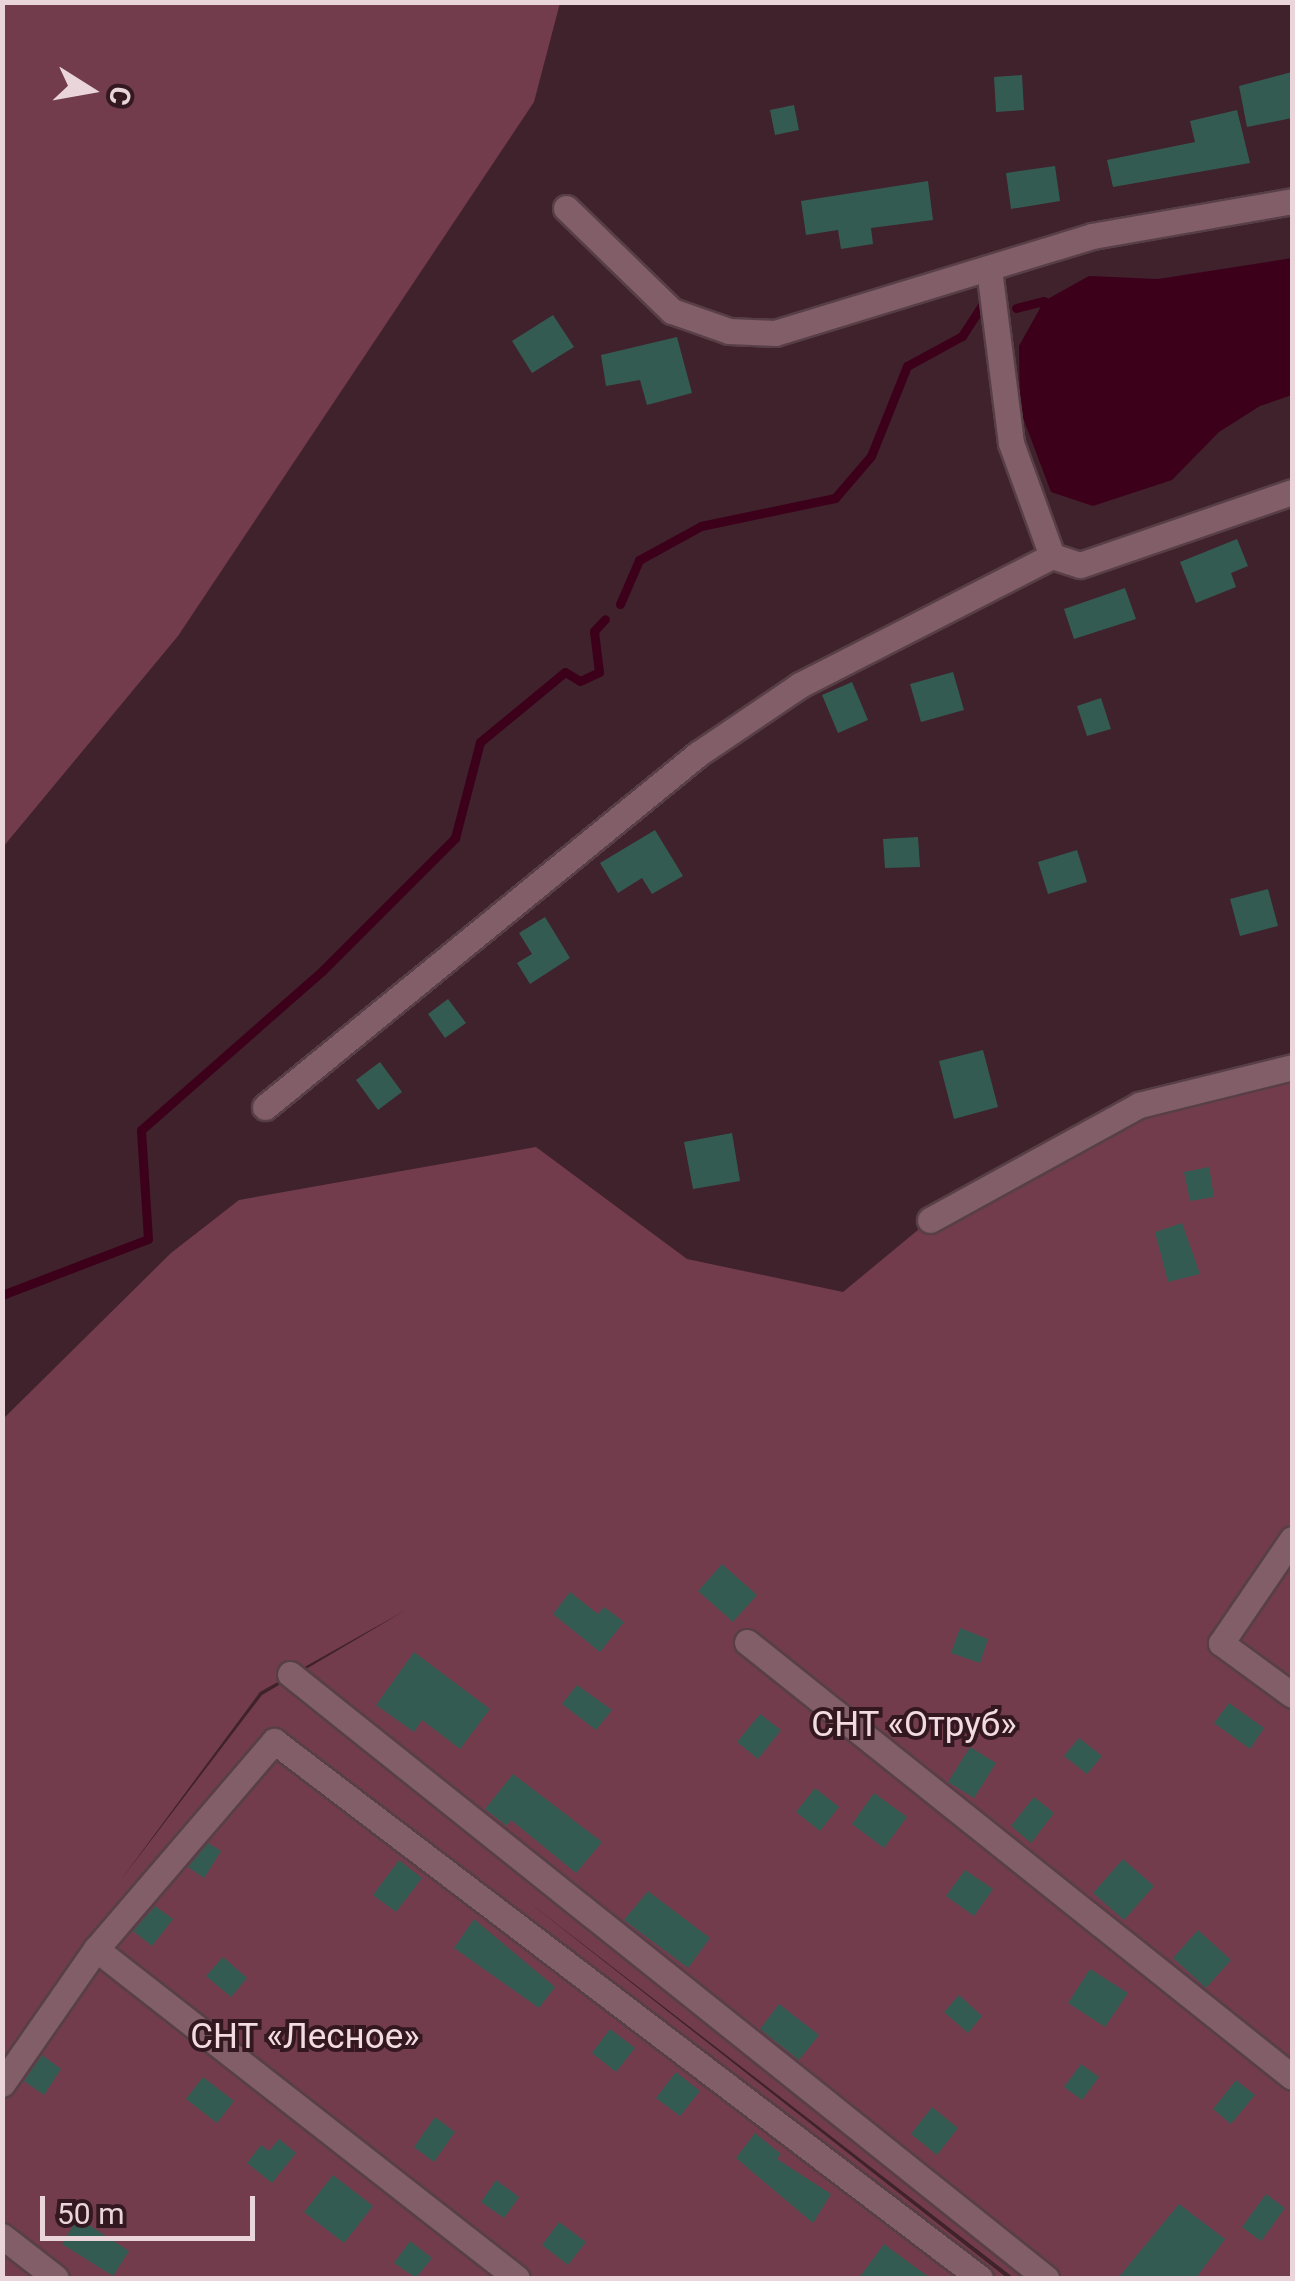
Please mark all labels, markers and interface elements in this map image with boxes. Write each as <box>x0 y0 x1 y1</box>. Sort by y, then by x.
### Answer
north arrow <box>40 40 140 140</box>
text: С <box>102 84 138 108</box>
park label: СНТ «Отруб» <box>811 1704 1017 1746</box>
park label: СНТ «Лесное» <box>190 2016 420 2058</box>
scale bar <box>45 2176 260 2238</box>
text: 50 m <box>57 2196 124 2231</box>

